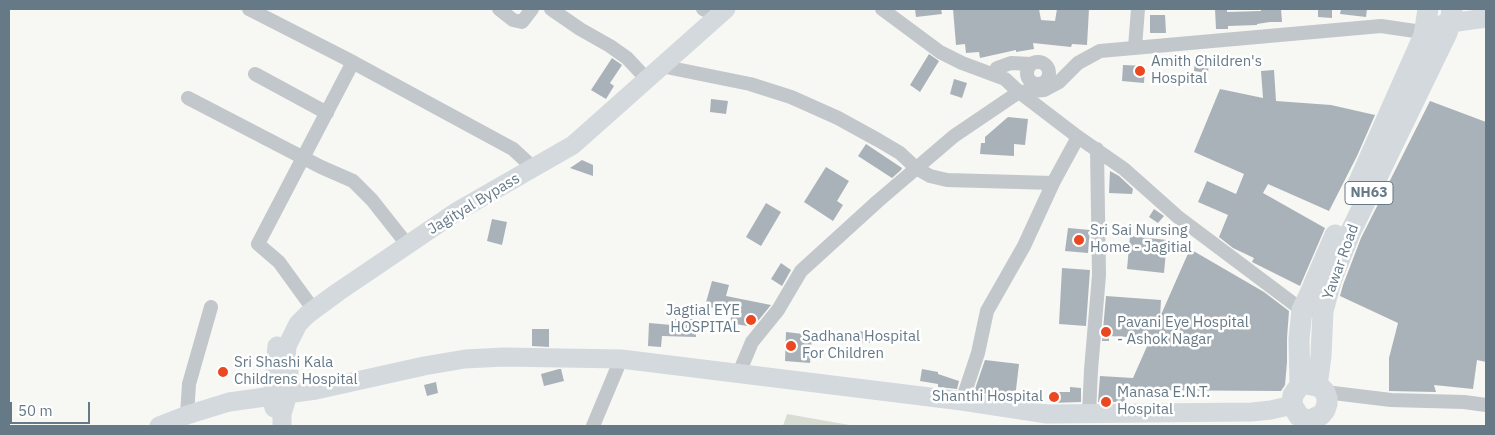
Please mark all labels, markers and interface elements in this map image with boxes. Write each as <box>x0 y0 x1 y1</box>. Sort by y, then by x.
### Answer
place label: Amith Children's Hospital <box>1151 53 1262 88</box>
marker: Amith Children's Hospital <box>1133 64 1147 78</box>
street label: Jagityal Bypass <box>425 170 523 238</box>
road number: NH63 <box>1345 182 1393 204</box>
place label: Sri Sai Nursing Home - Jagitial <box>1090 222 1192 257</box>
street label: Yawar Road <box>1319 222 1363 302</box>
marker: Sri Sai Nursing Home - Jagitial <box>1072 233 1086 247</box>
place label: Jagtial EYE HOSPITAL <box>666 302 740 337</box>
marker: Jagtial EYE HOSPITAL <box>744 313 758 327</box>
place label: Pavani Eye Hospital - Ashok Nagar <box>1117 314 1249 349</box>
marker: Pavani Eye Hospital - Ashok Nagar <box>1099 325 1113 339</box>
place label: Sadhana Hospital For Children <box>802 328 920 363</box>
marker: Sadhana Hospital For Children <box>784 339 798 353</box>
place label: Sri Shashi Kala Childrens Hospital <box>234 354 358 389</box>
marker: Sri Shashi Kala Childrens Hospital <box>216 365 230 379</box>
place label: Manasa E.N.T. Hospital <box>1117 384 1210 419</box>
place label: Shanthi Hospital <box>932 388 1043 406</box>
marker: Shanthi Hospital <box>1047 390 1061 404</box>
scale bar <box>12 392 92 424</box>
marker: Manasa E.N.T. Hospital <box>1099 395 1113 409</box>
text: 50 m <box>18 401 53 420</box>

